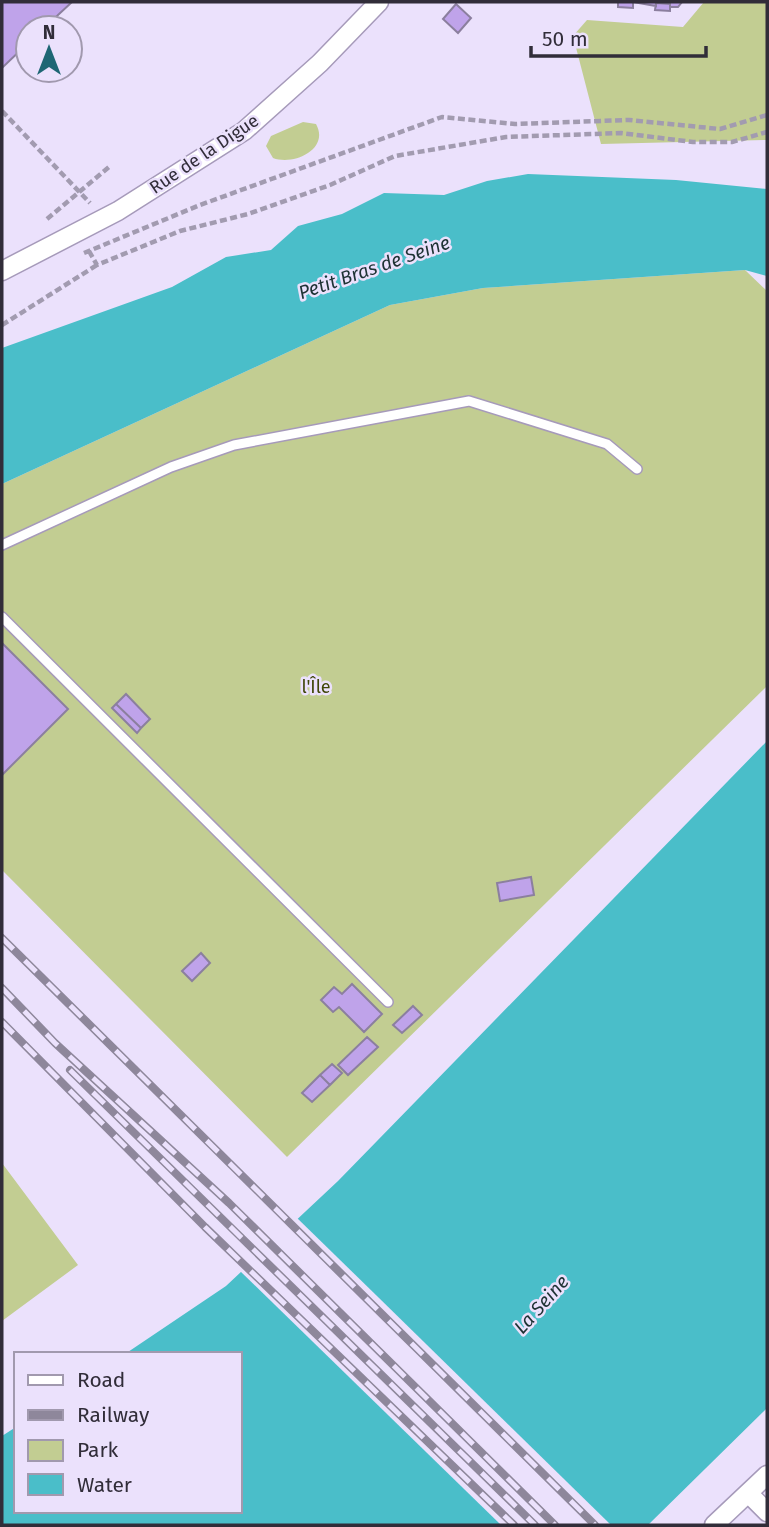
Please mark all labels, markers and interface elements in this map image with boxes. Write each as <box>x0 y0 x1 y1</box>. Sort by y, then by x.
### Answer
north arrow <box>14 14 84 84</box>
scale bar <box>531 14 706 58</box>
text: N <box>43 21 55 44</box>
text: 50 m <box>542 26 588 52</box>
street label: Rue de la Digue <box>145 109 263 199</box>
water label: Petit Bras de Seine <box>295 231 453 304</box>
park label: l'Île <box>301 676 331 698</box>
water label: La Seine <box>509 1270 574 1338</box>
legend <box>14 1352 242 1513</box>
text: Road <box>77 1367 125 1393</box>
text: Railway <box>77 1402 150 1428</box>
text: Park <box>77 1437 119 1463</box>
text: Water <box>77 1472 132 1498</box>

